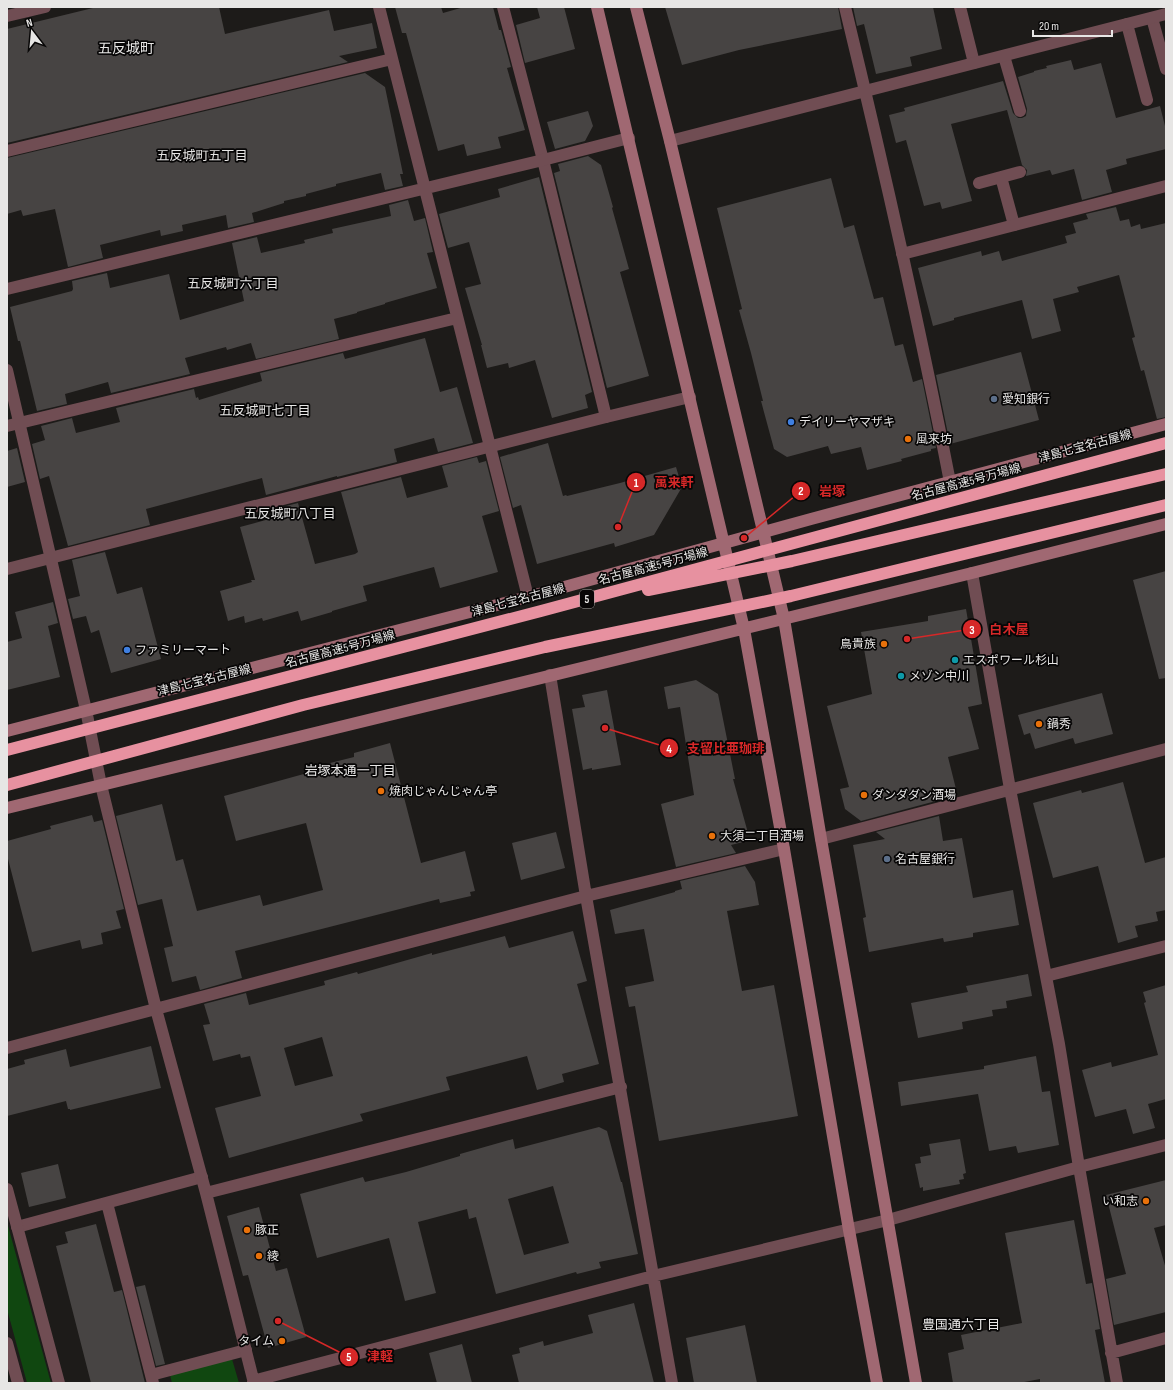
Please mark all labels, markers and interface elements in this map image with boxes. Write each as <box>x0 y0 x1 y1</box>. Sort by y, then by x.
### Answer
north arrow <box>12 12 52 52</box>
scale bar <box>1033 12 1112 38</box>
text: N <box>25 16 34 30</box>
text: 20 m <box>1039 19 1059 34</box>
district label: 五反城町 <box>98 40 154 57</box>
district label: 五反城町五丁目 <box>156 148 248 164</box>
district label: 五反城町六丁目 <box>187 276 279 292</box>
place label: 愛知銀行 <box>1002 392 1050 407</box>
marker: 愛知銀行 <box>989 394 999 404</box>
district label: 五反城町七丁目 <box>219 403 311 419</box>
place label: デイリーヤマザキ <box>799 415 895 430</box>
marker: デイリーヤマザキ <box>786 417 796 427</box>
street label: 津島七宝名古屋線 <box>1037 427 1133 466</box>
place label: 風来坊 <box>916 432 952 447</box>
marker: 風来坊 <box>903 434 913 444</box>
street label: 名古屋高速5号万場線 <box>910 461 1023 504</box>
callout: 萬来軒 <box>626 470 701 495</box>
text: 萬来軒 <box>654 475 694 491</box>
text: 1 <box>634 476 639 491</box>
callout: 岩塚 <box>791 478 853 503</box>
text: 2 <box>798 484 804 499</box>
text: 岩塚 <box>819 484 845 500</box>
district label: 五反城町八丁目 <box>244 506 336 522</box>
street label: 名古屋高速5号万場線 <box>597 545 710 588</box>
street label: 津島七宝名古屋線 <box>470 581 566 620</box>
road number: 5 <box>580 590 594 608</box>
callout: 白木屋 <box>962 617 1037 642</box>
text: 白木屋 <box>989 622 1029 638</box>
text: 3 <box>969 623 975 638</box>
street label: 名古屋高速5号万場線 <box>284 628 397 671</box>
place label: 鳥貴族 <box>840 637 876 652</box>
marker: 鳥貴族 <box>879 639 889 649</box>
place label: ファミリーマート <box>135 643 231 658</box>
marker: ファミリーマート <box>122 645 132 655</box>
place label: エスポワール杉山 <box>963 653 1059 668</box>
marker: エスポワール杉山 <box>950 655 960 665</box>
street label: 津島七宝名古屋線 <box>156 662 253 699</box>
place label: メゾン中川 <box>909 669 969 684</box>
marker: メゾン中川 <box>896 671 906 681</box>
place label: 鍋秀 <box>1047 717 1071 732</box>
marker: 鍋秀 <box>1034 719 1044 729</box>
callout: 支留比亜珈琲 <box>659 736 773 761</box>
text: 支留比亜珈琲 <box>687 741 765 757</box>
text: 4 <box>666 742 672 757</box>
district label: 岩塚本通一丁目 <box>304 763 396 779</box>
place label: 焼肉じゃんじゃん亭 <box>389 784 497 799</box>
marker: 焼肉じゃんじゃん亭 <box>376 786 386 796</box>
place label: ダンダダン酒場 <box>872 788 956 803</box>
marker: ダンダダン酒場 <box>859 790 869 800</box>
place label: 大須二丁目酒場 <box>720 829 804 844</box>
marker: 大須二丁目酒場 <box>707 831 717 841</box>
place label: 名古屋銀行 <box>895 852 955 867</box>
marker: 名古屋銀行 <box>882 854 892 864</box>
place label: い和志 <box>1102 1194 1138 1209</box>
marker: い和志 <box>1141 1196 1151 1206</box>
place label: 豚正 <box>255 1223 279 1238</box>
marker: 豚正 <box>242 1225 252 1235</box>
place label: 綾 <box>267 1249 279 1264</box>
marker: 綾 <box>254 1251 264 1261</box>
district label: 豊国通六丁目 <box>922 1317 1000 1333</box>
place label: タイム <box>238 1334 274 1349</box>
marker: タイム <box>277 1336 287 1346</box>
callout: 津軽 <box>339 1344 401 1369</box>
text: 津軽 <box>367 1349 393 1365</box>
text: 5 <box>346 1350 352 1365</box>

